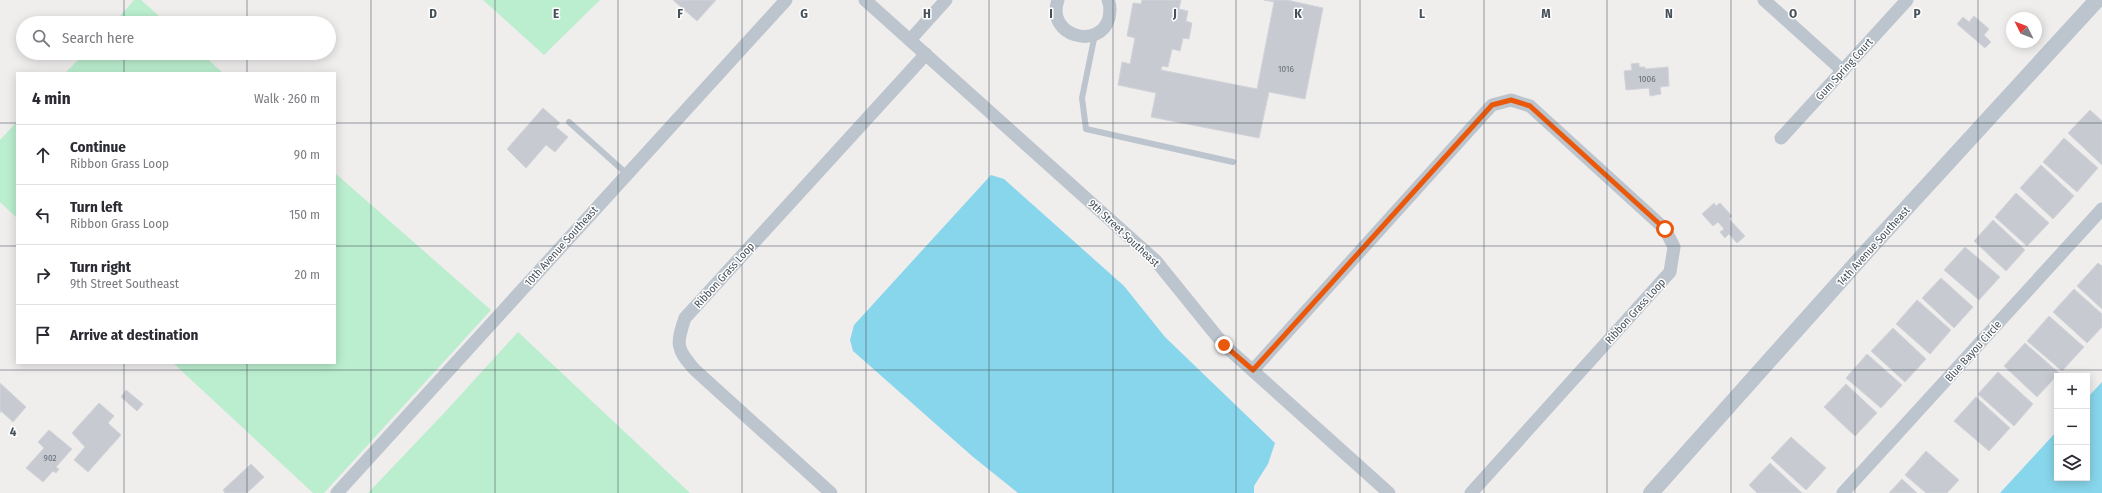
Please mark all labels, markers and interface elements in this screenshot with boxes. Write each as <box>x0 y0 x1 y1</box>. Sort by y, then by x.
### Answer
text: D <box>429 6 437 21</box>
text: E <box>553 6 559 21</box>
text: F <box>677 6 683 21</box>
text: G <box>800 6 808 21</box>
text: H <box>923 6 931 21</box>
text: I <box>1049 6 1053 21</box>
text: J <box>1172 6 1177 21</box>
text: K <box>1294 6 1302 21</box>
text: L <box>1419 6 1425 21</box>
text: M <box>1541 6 1551 21</box>
text: N <box>1665 6 1673 21</box>
text: O <box>1789 6 1797 21</box>
text: P <box>1913 6 1921 21</box>
north arrow <box>2006 12 2042 48</box>
search box <box>16 16 336 60</box>
icon: search <box>30 27 52 49</box>
text: Search here <box>62 29 134 47</box>
street label: Gum Spring Court <box>1813 35 1876 103</box>
house number: 1016 <box>1278 64 1295 74</box>
house number: 1006 <box>1638 74 1656 84</box>
text: 4 min <box>32 88 71 109</box>
text: Walk · 260 m <box>254 91 320 106</box>
text: Continue <box>70 138 126 156</box>
icon: ahead <box>32 144 54 166</box>
text: 90 m <box>294 147 320 162</box>
text: Ribbon Grass Loop <box>70 156 169 171</box>
street label: 9th Street Southeast <box>1085 197 1162 270</box>
text: Turn left <box>70 198 123 216</box>
street label: 10th Avenue Southeast <box>522 203 601 289</box>
icon: left <box>32 204 54 226</box>
street label: 14th Avenue Southeast <box>1834 204 1913 289</box>
text: 150 m <box>289 207 320 222</box>
text: Ribbon Grass Loop <box>70 216 169 231</box>
route start <box>1656 220 1674 238</box>
street label: Ribbon Grass Loop <box>692 240 757 311</box>
text: Turn right <box>70 258 131 276</box>
icon: right <box>32 264 54 286</box>
text: 20 m <box>294 267 320 282</box>
text: 9th Street Southeast <box>70 276 179 291</box>
street label: Ribbon Grass Loop <box>1603 276 1668 347</box>
street label: Blue Bayou Circle <box>1943 318 2004 385</box>
icon: arrive <box>32 324 54 346</box>
text: Arrive at destination <box>70 326 198 344</box>
route end <box>1215 336 1233 354</box>
map controls <box>2054 373 2090 481</box>
button: + <box>2054 373 2090 409</box>
button: − <box>2054 409 2090 445</box>
text: 4 <box>10 424 17 439</box>
button: layers <box>2054 445 2090 481</box>
house number: 902 <box>44 453 56 463</box>

